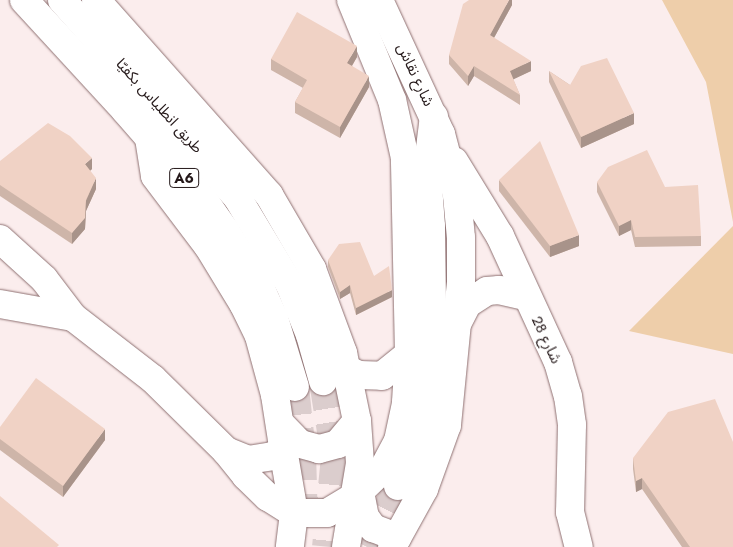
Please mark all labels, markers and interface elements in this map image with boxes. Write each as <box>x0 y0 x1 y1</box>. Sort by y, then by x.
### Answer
street label: شارع نقاش <box>393 41 437 109</box>
street label: طريق انطلياس بكفيّا <box>112 55 206 157</box>
road number: A6 <box>169 167 199 190</box>
street label: شارع 28 <box>527 313 565 367</box>

